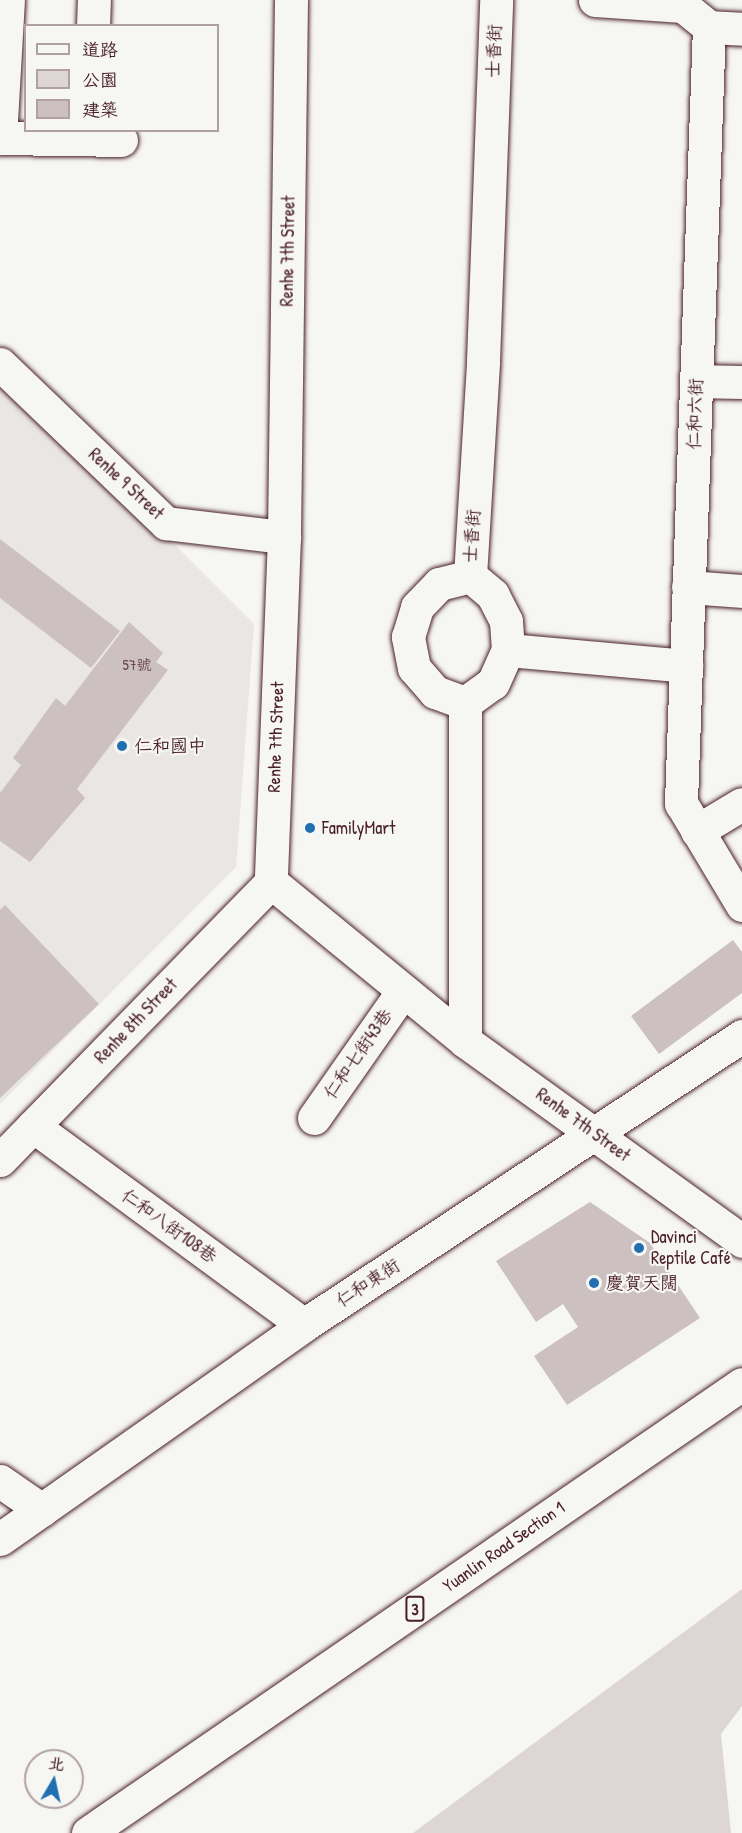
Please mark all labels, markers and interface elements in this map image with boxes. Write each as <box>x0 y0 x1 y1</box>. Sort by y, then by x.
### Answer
legend <box>24 24 219 132</box>
street label: 士香街 <box>482 24 506 78</box>
text: 道路 <box>82 37 118 62</box>
text: 公園 <box>82 67 118 92</box>
text: 建築 <box>82 97 118 122</box>
street label: Renhe 7th Street <box>276 195 300 307</box>
street label: 仁和六街 <box>683 378 707 450</box>
street label: Renhe 9 Street <box>84 444 168 524</box>
street label: 士香街 <box>459 508 485 564</box>
house number: 57號 <box>123 656 151 674</box>
street label: Renhe 7th Street <box>263 681 289 793</box>
place label: 仁和國中 <box>134 735 206 757</box>
marker: 仁和國中 <box>115 739 129 753</box>
place label: FamilyMart <box>322 817 395 839</box>
marker: FamilyMart <box>303 821 317 835</box>
street label: Renhe 8th Street <box>90 974 182 1068</box>
street label: 仁和七街43巷 <box>319 1005 397 1103</box>
street label: Renhe 7th Street <box>532 1084 634 1166</box>
street label: 仁和八街108巷 <box>117 1184 221 1268</box>
place label: Davinci Reptile Café <box>651 1227 731 1270</box>
marker: Davinci Reptile Café <box>632 1241 646 1255</box>
street label: 仁和東街 <box>332 1254 404 1312</box>
place label: 慶賀天闊 <box>606 1272 678 1294</box>
marker: 慶賀天闊 <box>587 1276 601 1290</box>
street label: Yuanlin Road Section 1 <box>439 1497 569 1597</box>
road number: 3 <box>404 1596 426 1622</box>
north arrow <box>24 1749 84 1809</box>
text: 北 <box>47 1751 66 1775</box>

